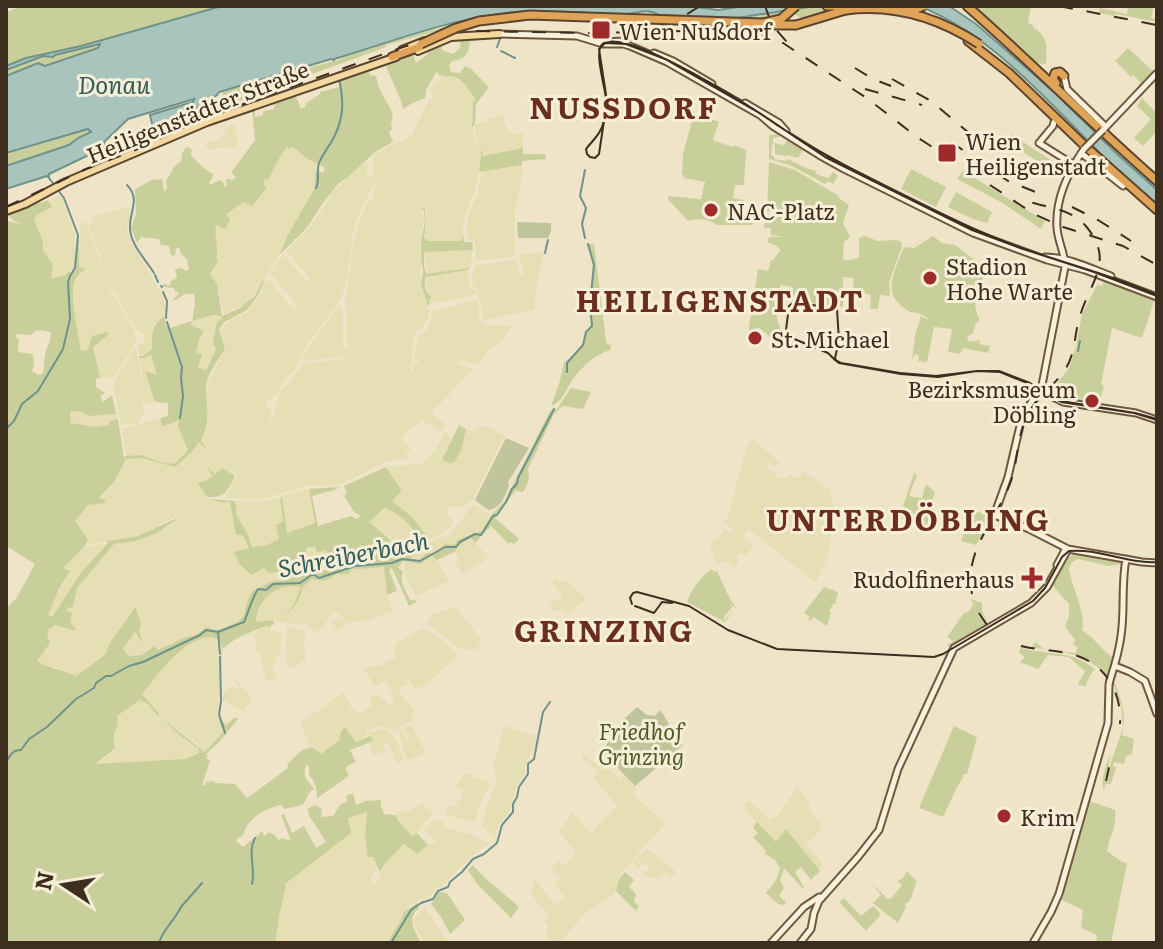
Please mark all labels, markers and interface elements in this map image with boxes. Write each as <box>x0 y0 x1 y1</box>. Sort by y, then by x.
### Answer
place label: Wien Nußdorf <box>619 14 773 47</box>
marker: Wien Nußdorf <box>590 19 612 41</box>
street label: Heiligenstädter Straße <box>81 51 313 171</box>
water label: Donau <box>78 66 151 101</box>
district label: NUSSDORF <box>529 84 719 128</box>
place label: Wien Heiligenstadt <box>965 124 1106 182</box>
marker: Wien Heiligenstadt <box>936 142 958 164</box>
place label: NAC-Platz <box>727 194 835 227</box>
marker: NAC-Platz <box>702 201 720 219</box>
place label: Stadion Hohe Warte <box>946 249 1073 307</box>
marker: Stadion Hohe Warte <box>921 269 939 287</box>
district label: HEILIGENSTADT <box>575 277 865 321</box>
place label: St. Michael <box>771 322 889 355</box>
marker: St. Michael <box>746 329 764 347</box>
place label: Bezirksmuseum Döbling <box>908 372 1077 430</box>
marker: Bezirksmuseum Döbling <box>1083 392 1101 410</box>
district label: UNTERDÖBLING <box>766 496 1050 540</box>
water label: Schreiberbach <box>275 521 431 585</box>
place label: Rudolfinerhaus <box>853 562 1014 595</box>
marker: Rudolfinerhaus <box>1021 567 1043 589</box>
district label: GRINZING <box>514 607 694 651</box>
park label: Friedhof Grinzing <box>598 714 686 772</box>
place label: Krim <box>1020 800 1076 833</box>
marker: Krim <box>995 807 1013 825</box>
north arrow <box>24 845 104 925</box>
text: N <box>25 868 61 893</box>

